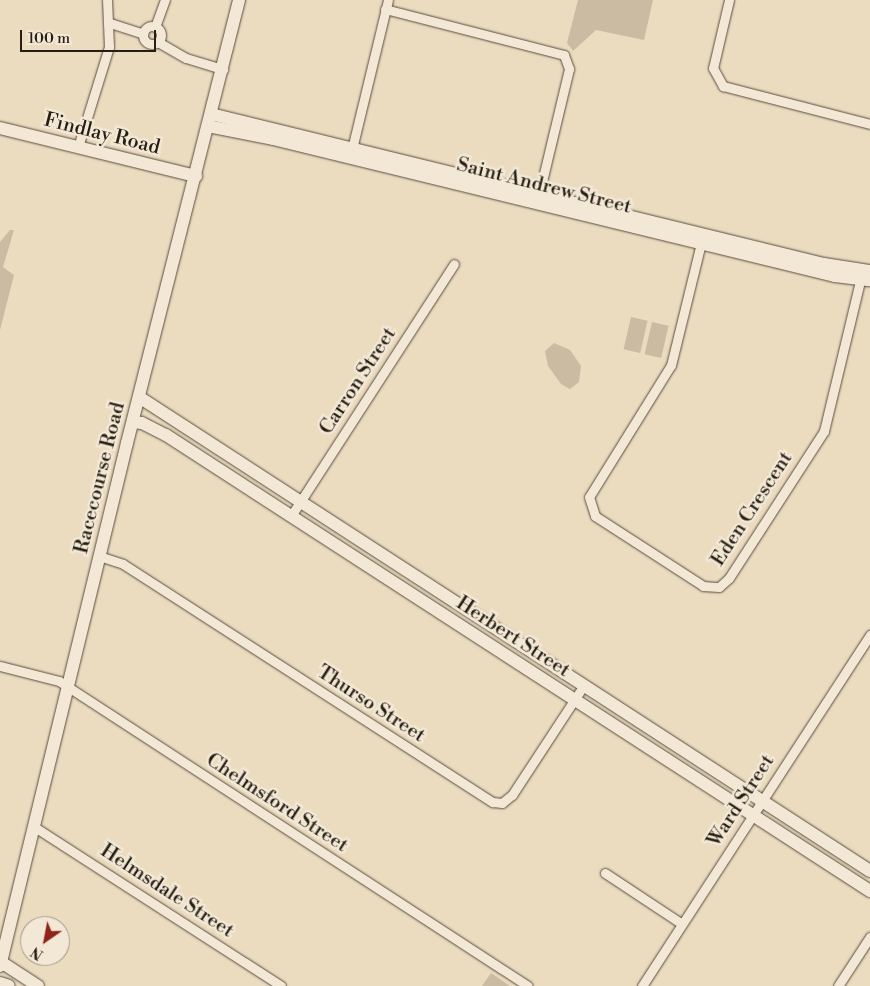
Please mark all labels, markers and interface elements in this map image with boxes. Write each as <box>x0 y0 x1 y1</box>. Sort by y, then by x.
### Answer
scale bar <box>22 20 159 52</box>
text: 100 m <box>28 29 70 48</box>
street label: Findlay Road <box>41 108 163 160</box>
street label: Saint Andrew Street <box>454 153 634 219</box>
street label: Carron Street <box>314 323 402 439</box>
street label: Racecourse Road <box>70 400 130 556</box>
street label: Eden Crescent <box>706 447 798 571</box>
street label: Herbert Street <box>452 591 574 683</box>
street label: Thurso Street <box>312 660 430 748</box>
street label: Chelmsford Street <box>202 748 352 858</box>
street label: Ward Street <box>702 750 780 852</box>
street label: Helmsdale Street <box>96 839 238 943</box>
north arrow <box>20 916 70 966</box>
text: N <box>28 942 47 963</box>

